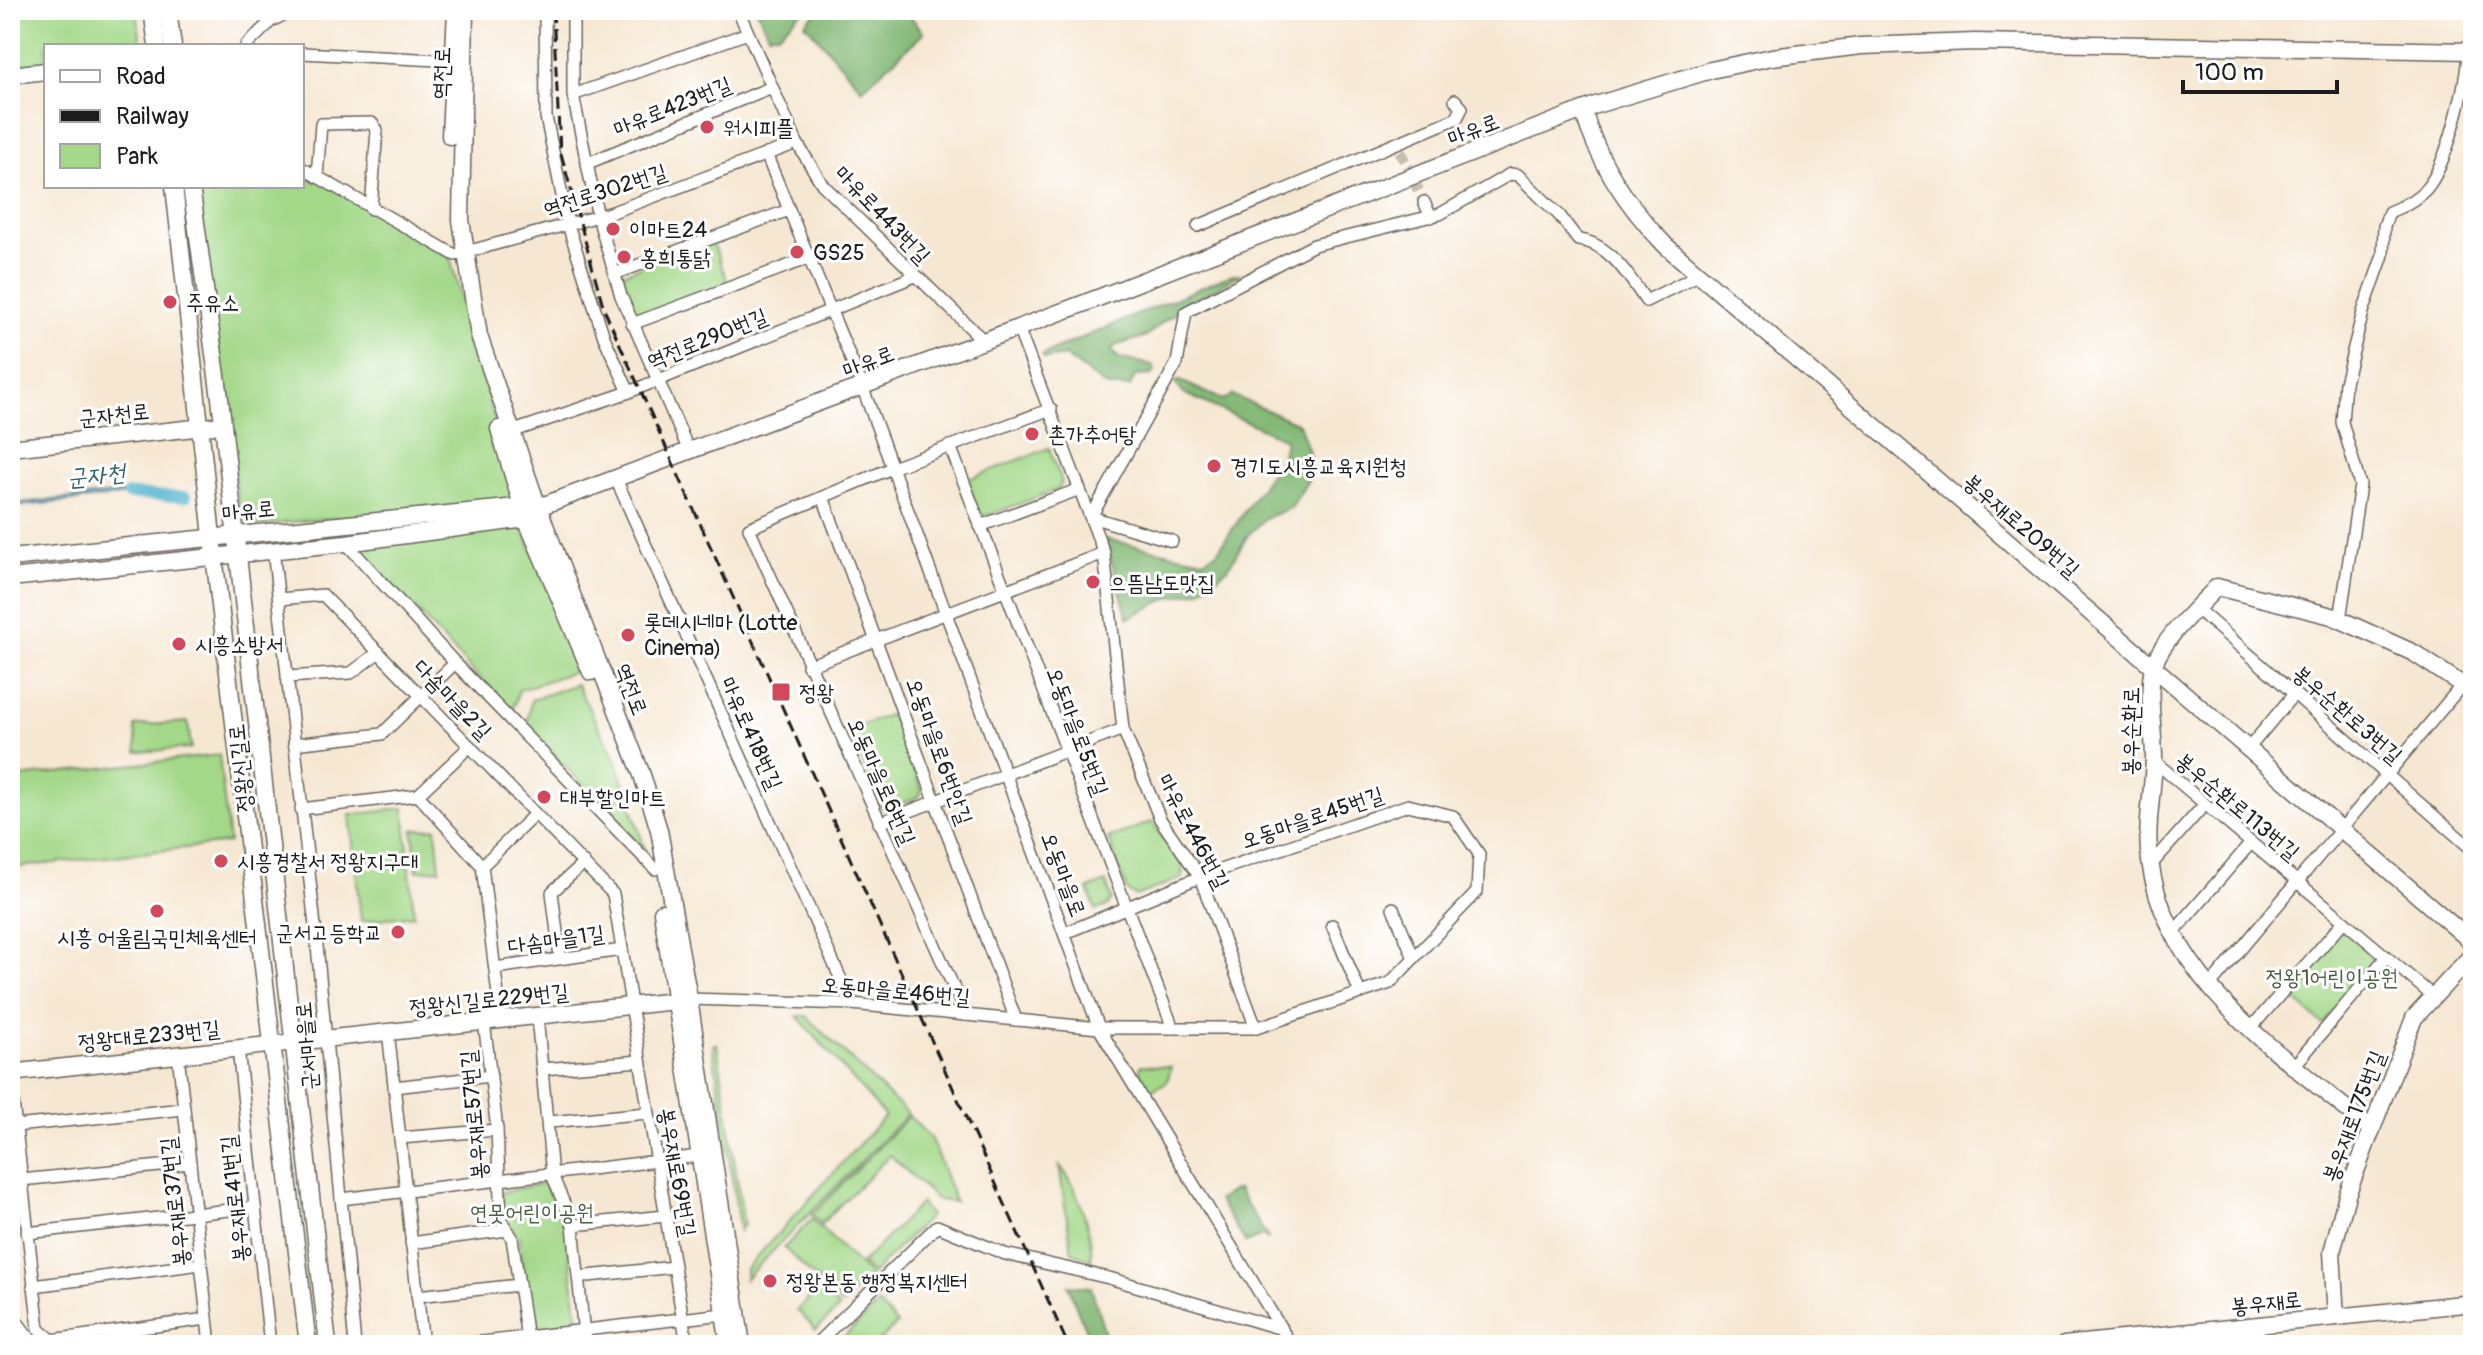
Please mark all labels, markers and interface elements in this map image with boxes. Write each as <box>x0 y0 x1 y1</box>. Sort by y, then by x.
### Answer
legend <box>44 44 304 188</box>
scale bar <box>2183 44 2337 94</box>
street label: 역전로 <box>427 46 457 100</box>
text: 100 m <box>2195 58 2264 87</box>
text: Road <box>116 62 166 91</box>
street label: 마유로423번길 <box>609 70 736 143</box>
text: Railway <box>116 102 189 131</box>
street label: 마유로 <box>1444 107 1503 153</box>
place label: 워시피플 <box>723 114 794 142</box>
marker: 워시피플 <box>698 118 716 136</box>
text: Park <box>116 142 158 171</box>
street label: 역전로302번길 <box>540 158 671 224</box>
street label: 마유로443번길 <box>828 160 936 270</box>
place label: 이마트24 <box>629 216 707 244</box>
marker: 이마트24 <box>604 220 622 238</box>
place label: GS25 <box>813 239 865 267</box>
marker: GS25 <box>788 243 806 261</box>
place label: 홍희통닭 <box>640 244 711 272</box>
marker: 홍희통닭 <box>615 248 633 266</box>
place label: 주유소 <box>186 289 239 317</box>
marker: 주유소 <box>161 293 179 311</box>
street label: 역전로290번길 <box>643 302 772 376</box>
street label: 마유로 <box>839 339 898 385</box>
street label: 군자천로 <box>77 397 151 433</box>
place label: 촌가추어탕 <box>1048 421 1137 449</box>
marker: 촌가추어탕 <box>1023 425 1041 443</box>
place label: 경기도시흥교육지원청 <box>1230 453 1407 481</box>
marker: 경기도시흥교육지원청 <box>1205 457 1223 475</box>
water label: 군자천 <box>66 458 129 493</box>
street label: 봉우재로209번길 <box>1957 468 2085 584</box>
street label: 마유로 <box>220 494 276 528</box>
place label: 으뜸남도맛집 <box>1109 569 1215 597</box>
marker: 으뜸남도맛집 <box>1084 573 1102 591</box>
place label: 롯데시네마 (Lotte Cinema) <box>644 609 798 662</box>
marker: 롯데시네마 (Lotte Cinema) <box>619 626 637 644</box>
place label: 시흥소방서 <box>195 631 284 659</box>
marker: 시흥소방서 <box>170 635 188 653</box>
street label: 다솜마을2길 <box>407 654 498 746</box>
street label: 역전로 <box>608 660 654 719</box>
street label: 봉우순환로3번길 <box>2287 660 2408 770</box>
street label: 오동마을로5번길 <box>1040 663 1115 800</box>
street label: 마유로418번길 <box>714 672 789 795</box>
street label: 오동마을로6번안길 <box>899 674 979 829</box>
place label: 정왕 <box>799 679 834 707</box>
marker: 정왕 <box>770 681 792 703</box>
street label: 봉우순환로 <box>2116 687 2146 776</box>
street label: 오동마을로6번길 <box>840 713 922 850</box>
street label: 정왕신길로 <box>222 722 260 813</box>
street label: 봉우순환로113번길 <box>2170 747 2305 867</box>
street label: 마유로446번길 <box>1151 769 1235 894</box>
street label: 오동마을로45번길 <box>1238 780 1387 855</box>
place label: 대부할인마트 <box>560 784 666 812</box>
marker: 대부할인마트 <box>535 788 553 806</box>
street label: 오동마을로 <box>1034 828 1092 921</box>
place label: 시흥경찰서 정왕지구대 <box>237 848 419 876</box>
marker: 시흥경찰서 정왕지구대 <box>212 852 230 870</box>
marker: 시흥 어울림국민체육센터 <box>148 902 166 920</box>
place label: 군서고등학교 <box>276 919 382 947</box>
street label: 다솜마을1길 <box>506 919 606 961</box>
marker: 군서고등학교 <box>389 923 407 941</box>
place label: 시흥 어울림국민체육센터 <box>57 924 257 952</box>
park label: 정왕1어린이공원 <box>2266 964 2398 992</box>
street label: 오동마을로46번길 <box>820 971 972 1011</box>
street label: 정왕신길로229번길 <box>408 978 570 1022</box>
street label: 군서마을로 <box>289 1001 325 1091</box>
street label: 정왕대로233번길 <box>77 1015 222 1057</box>
street label: 봉우재로175번길 <box>2316 1046 2392 1186</box>
street label: 봉우재로57번길 <box>454 1049 494 1181</box>
street label: 봉우재로69번길 <box>652 1106 702 1239</box>
street label: 봉우재로41번길 <box>214 1134 256 1264</box>
street label: 봉우재로37번길 <box>154 1135 196 1268</box>
park label: 연못어린이공원 <box>470 1199 594 1227</box>
place label: 정왕본동 행정복지센터 <box>786 1268 968 1296</box>
marker: 정왕본동 행정복지센터 <box>761 1272 779 1290</box>
street label: 봉우재로 <box>2229 1285 2303 1321</box>

